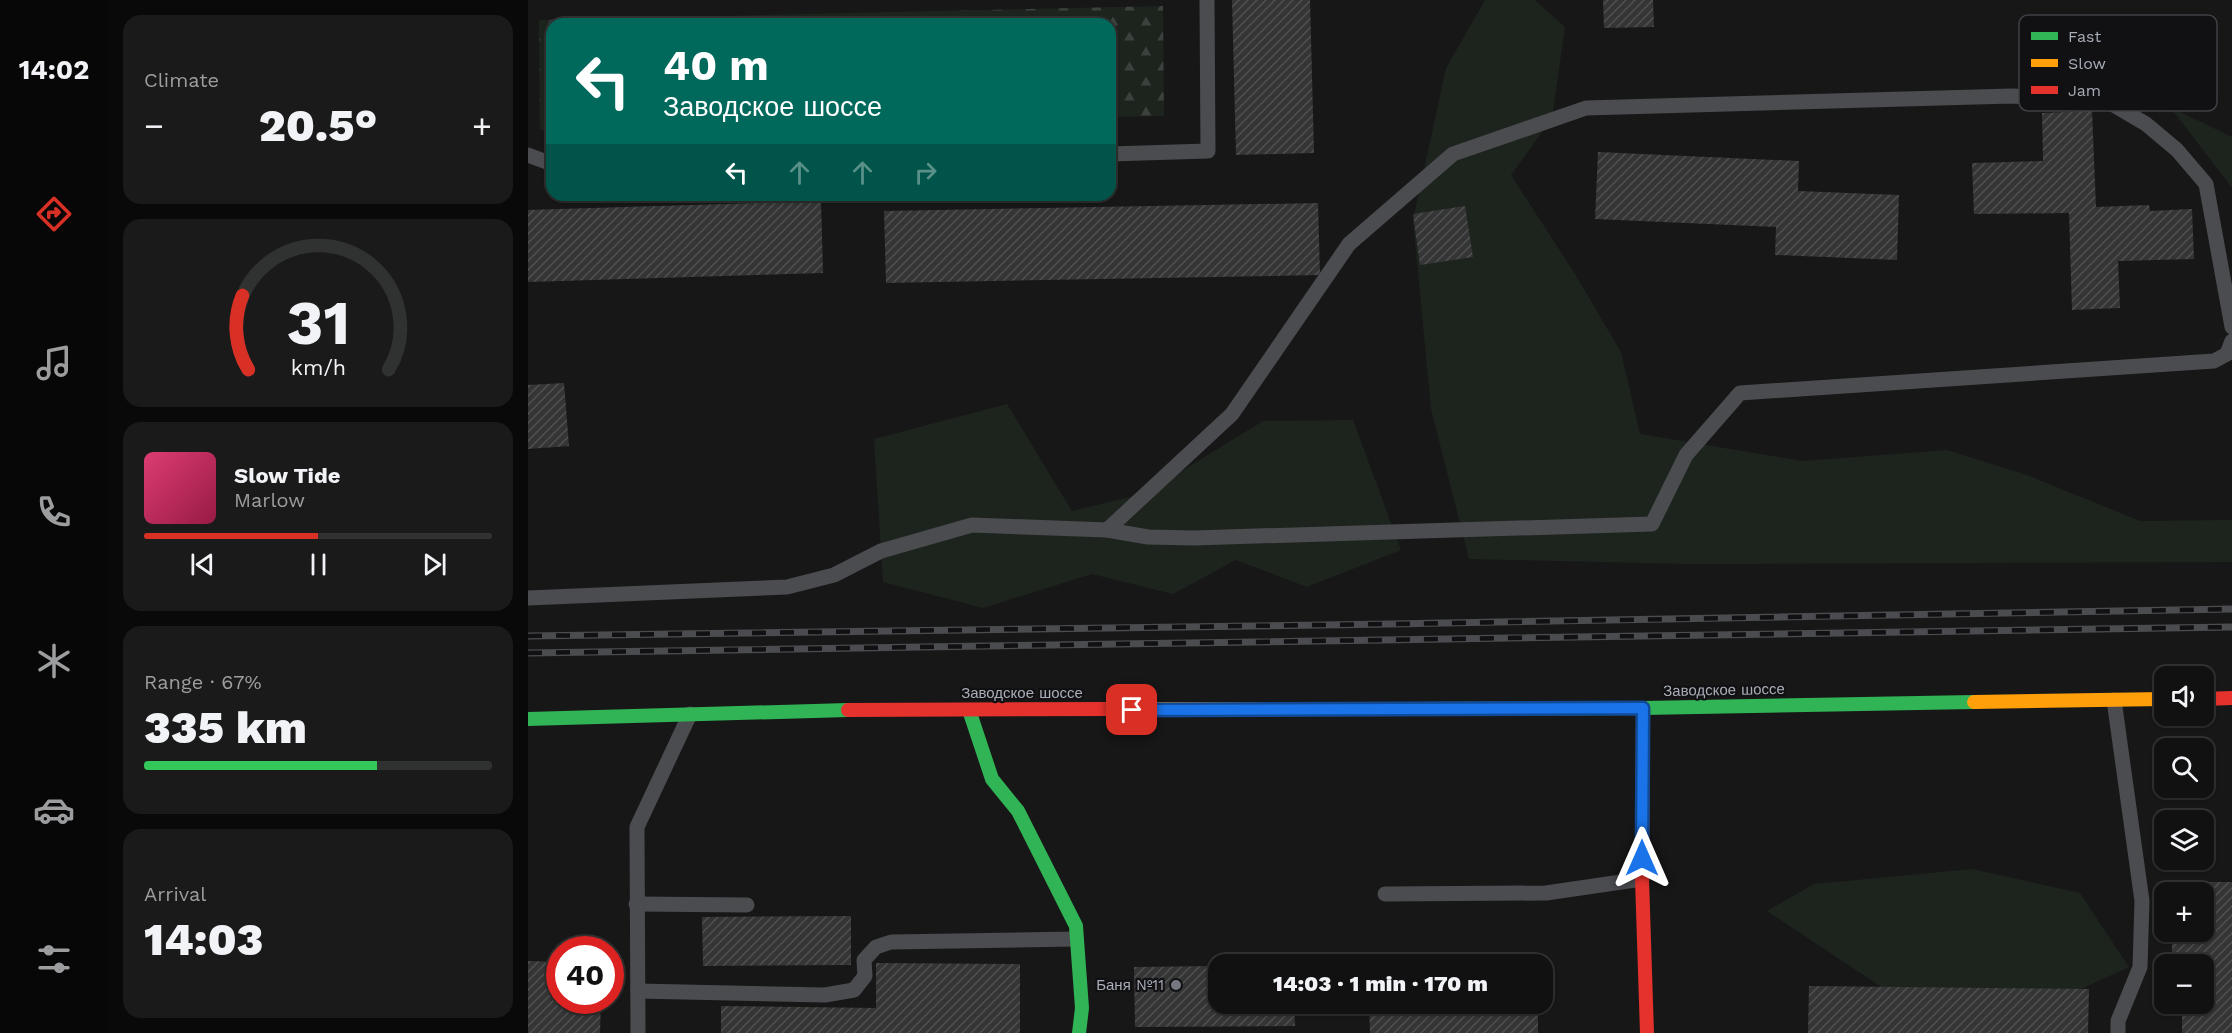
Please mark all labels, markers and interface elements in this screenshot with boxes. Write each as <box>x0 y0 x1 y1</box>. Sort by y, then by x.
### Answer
legend <box>2019 15 2217 111</box>
text: Fast <box>2068 27 2101 46</box>
text: 40 m <box>663 41 769 90</box>
icon: left <box>564 42 642 120</box>
text: 14:02 <box>19 54 89 86</box>
text: Slow <box>2068 54 2106 73</box>
text: Climate <box>144 68 219 92</box>
text: Jam <box>2068 81 2101 100</box>
text: Заводское шоссе <box>663 91 882 123</box>
text: 20.5° <box>259 99 377 152</box>
text: − <box>144 106 164 145</box>
text: + <box>472 106 492 145</box>
icon: left <box>720 156 753 189</box>
icon: ahead <box>783 156 816 189</box>
icon: ahead <box>846 156 879 189</box>
icon: right <box>909 156 942 189</box>
icon: directions <box>33 193 75 235</box>
text: 31 <box>286 286 350 359</box>
icon: music <box>33 342 75 384</box>
text: km/h <box>290 355 346 380</box>
text: Slow Tide <box>234 463 341 488</box>
text: Marlow <box>234 488 305 512</box>
icon: phone <box>33 491 75 533</box>
icon: previous <box>186 548 219 581</box>
icon: pause <box>302 548 335 581</box>
icon: next <box>418 548 451 581</box>
icon: climate <box>33 640 75 682</box>
map controls <box>2154 666 2214 1014</box>
button: sound <box>2154 666 2214 726</box>
text: Range · 67% <box>144 670 262 694</box>
street label: Заводское шоссе <box>1663 680 1785 700</box>
street label: Заводское шоссе <box>961 684 1083 702</box>
pin <box>1106 684 1157 735</box>
icon: arrive <box>1115 693 1148 726</box>
text: 335 km <box>144 701 307 754</box>
button: search <box>2154 738 2214 798</box>
icon: car <box>33 789 75 831</box>
button: layers <box>2154 810 2214 870</box>
position arrow <box>1610 826 1674 890</box>
text: Arrival <box>144 882 206 906</box>
button: + <box>2154 882 2214 942</box>
text: 14:03 <box>144 913 263 966</box>
speed limit sign: 40 <box>546 936 624 1014</box>
icon: filters <box>33 938 75 980</box>
button: − <box>2154 954 2214 1014</box>
text: 14:03 · 1 min · 170 m <box>1273 971 1488 996</box>
place label: Баня №11 <box>1096 976 1164 994</box>
marker: Баня №11 <box>1169 978 1183 992</box>

